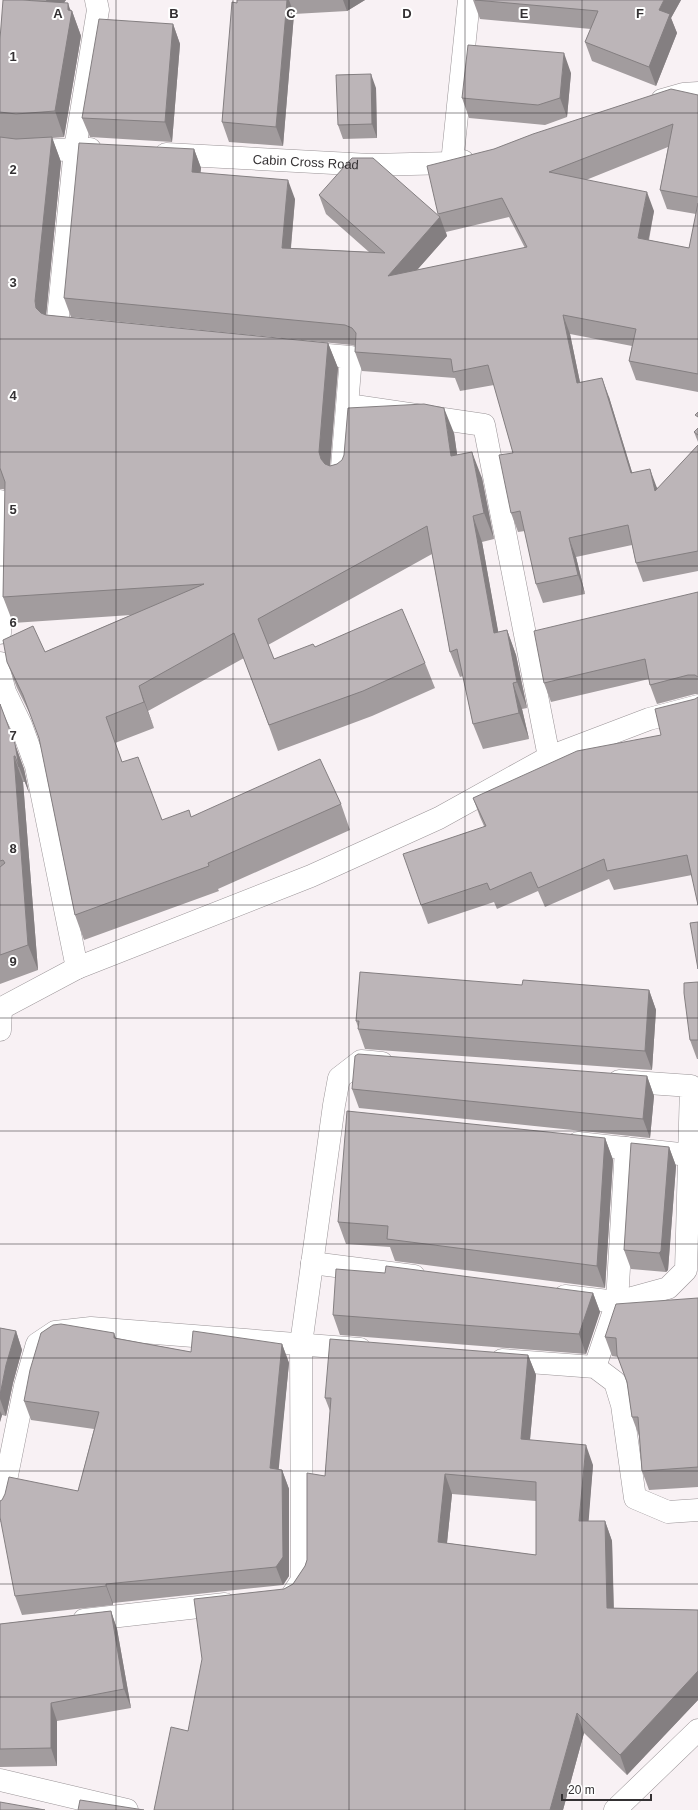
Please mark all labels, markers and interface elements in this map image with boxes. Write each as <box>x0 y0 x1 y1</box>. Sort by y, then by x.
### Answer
text: A <box>53 6 63 21</box>
text: B <box>169 6 179 21</box>
text: C <box>286 6 296 21</box>
text: D <box>402 6 412 21</box>
text: E <box>520 6 529 21</box>
text: F <box>636 6 644 21</box>
text: 1 <box>9 49 17 64</box>
street label: Cabin Cross Road <box>252 152 359 172</box>
text: 2 <box>9 162 17 177</box>
text: 3 <box>9 275 17 290</box>
text: 4 <box>9 388 17 403</box>
text: 5 <box>9 502 17 517</box>
text: 6 <box>9 615 17 630</box>
text: 7 <box>9 728 17 743</box>
text: 8 <box>9 841 17 856</box>
text: 9 <box>9 954 17 969</box>
scale bar <box>562 1776 651 1802</box>
text: 20 m <box>568 1783 595 1797</box>

